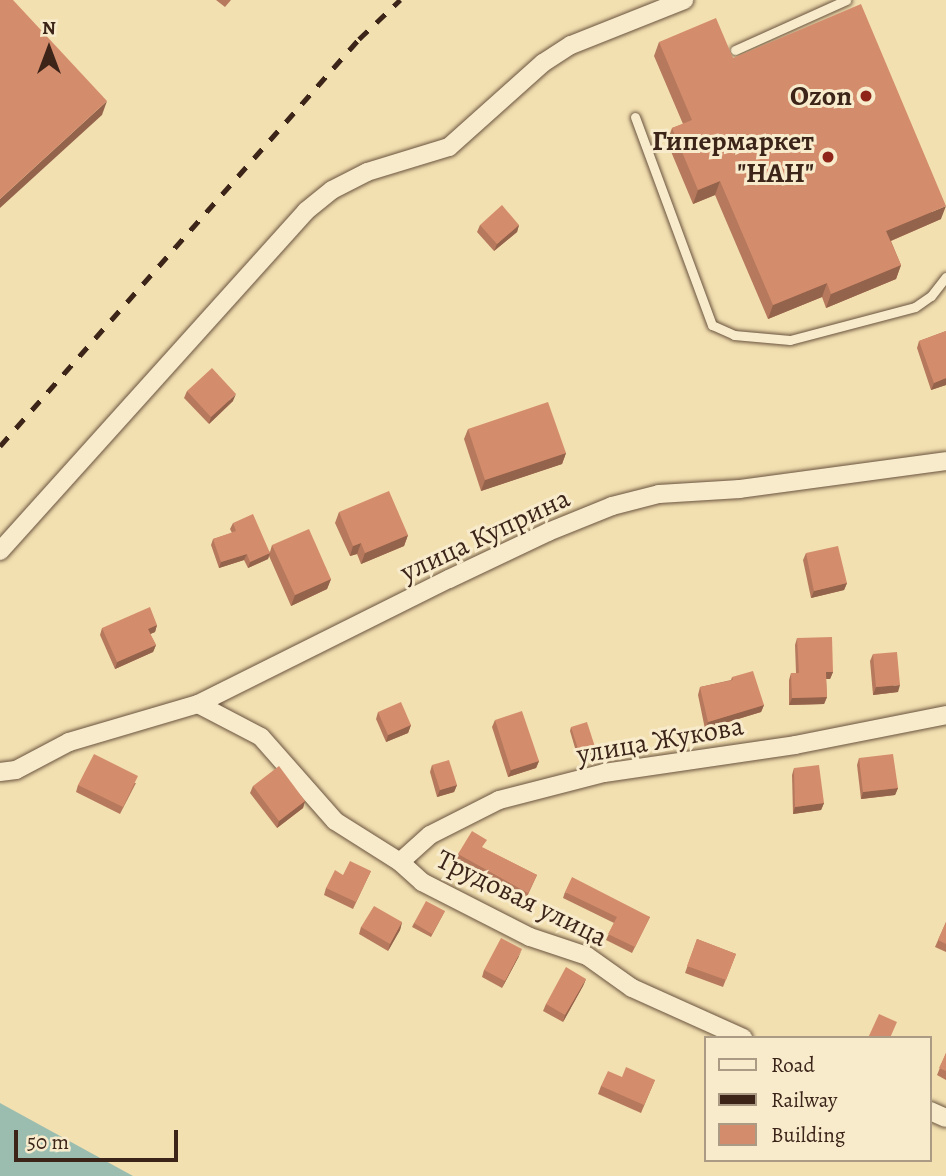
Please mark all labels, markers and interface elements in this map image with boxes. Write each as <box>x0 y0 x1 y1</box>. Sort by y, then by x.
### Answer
north arrow <box>14 14 84 84</box>
text: N <box>42 15 56 41</box>
place label: Ozon <box>790 79 852 113</box>
marker: Ozon <box>858 88 874 104</box>
place label: Гипермаркет "НАН" <box>652 124 814 190</box>
marker: Гипермаркет "НАН" <box>820 149 836 165</box>
street label: улица Куприна <box>395 481 575 589</box>
street label: улица Жукова <box>574 709 746 771</box>
street label: Трудовая улица <box>431 842 613 954</box>
legend <box>704 1036 932 1162</box>
text: Road <box>771 1051 815 1079</box>
text: Railway <box>771 1086 837 1114</box>
scale bar <box>18 1116 182 1160</box>
text: Building <box>771 1121 845 1149</box>
text: 50 m <box>27 1128 69 1156</box>

